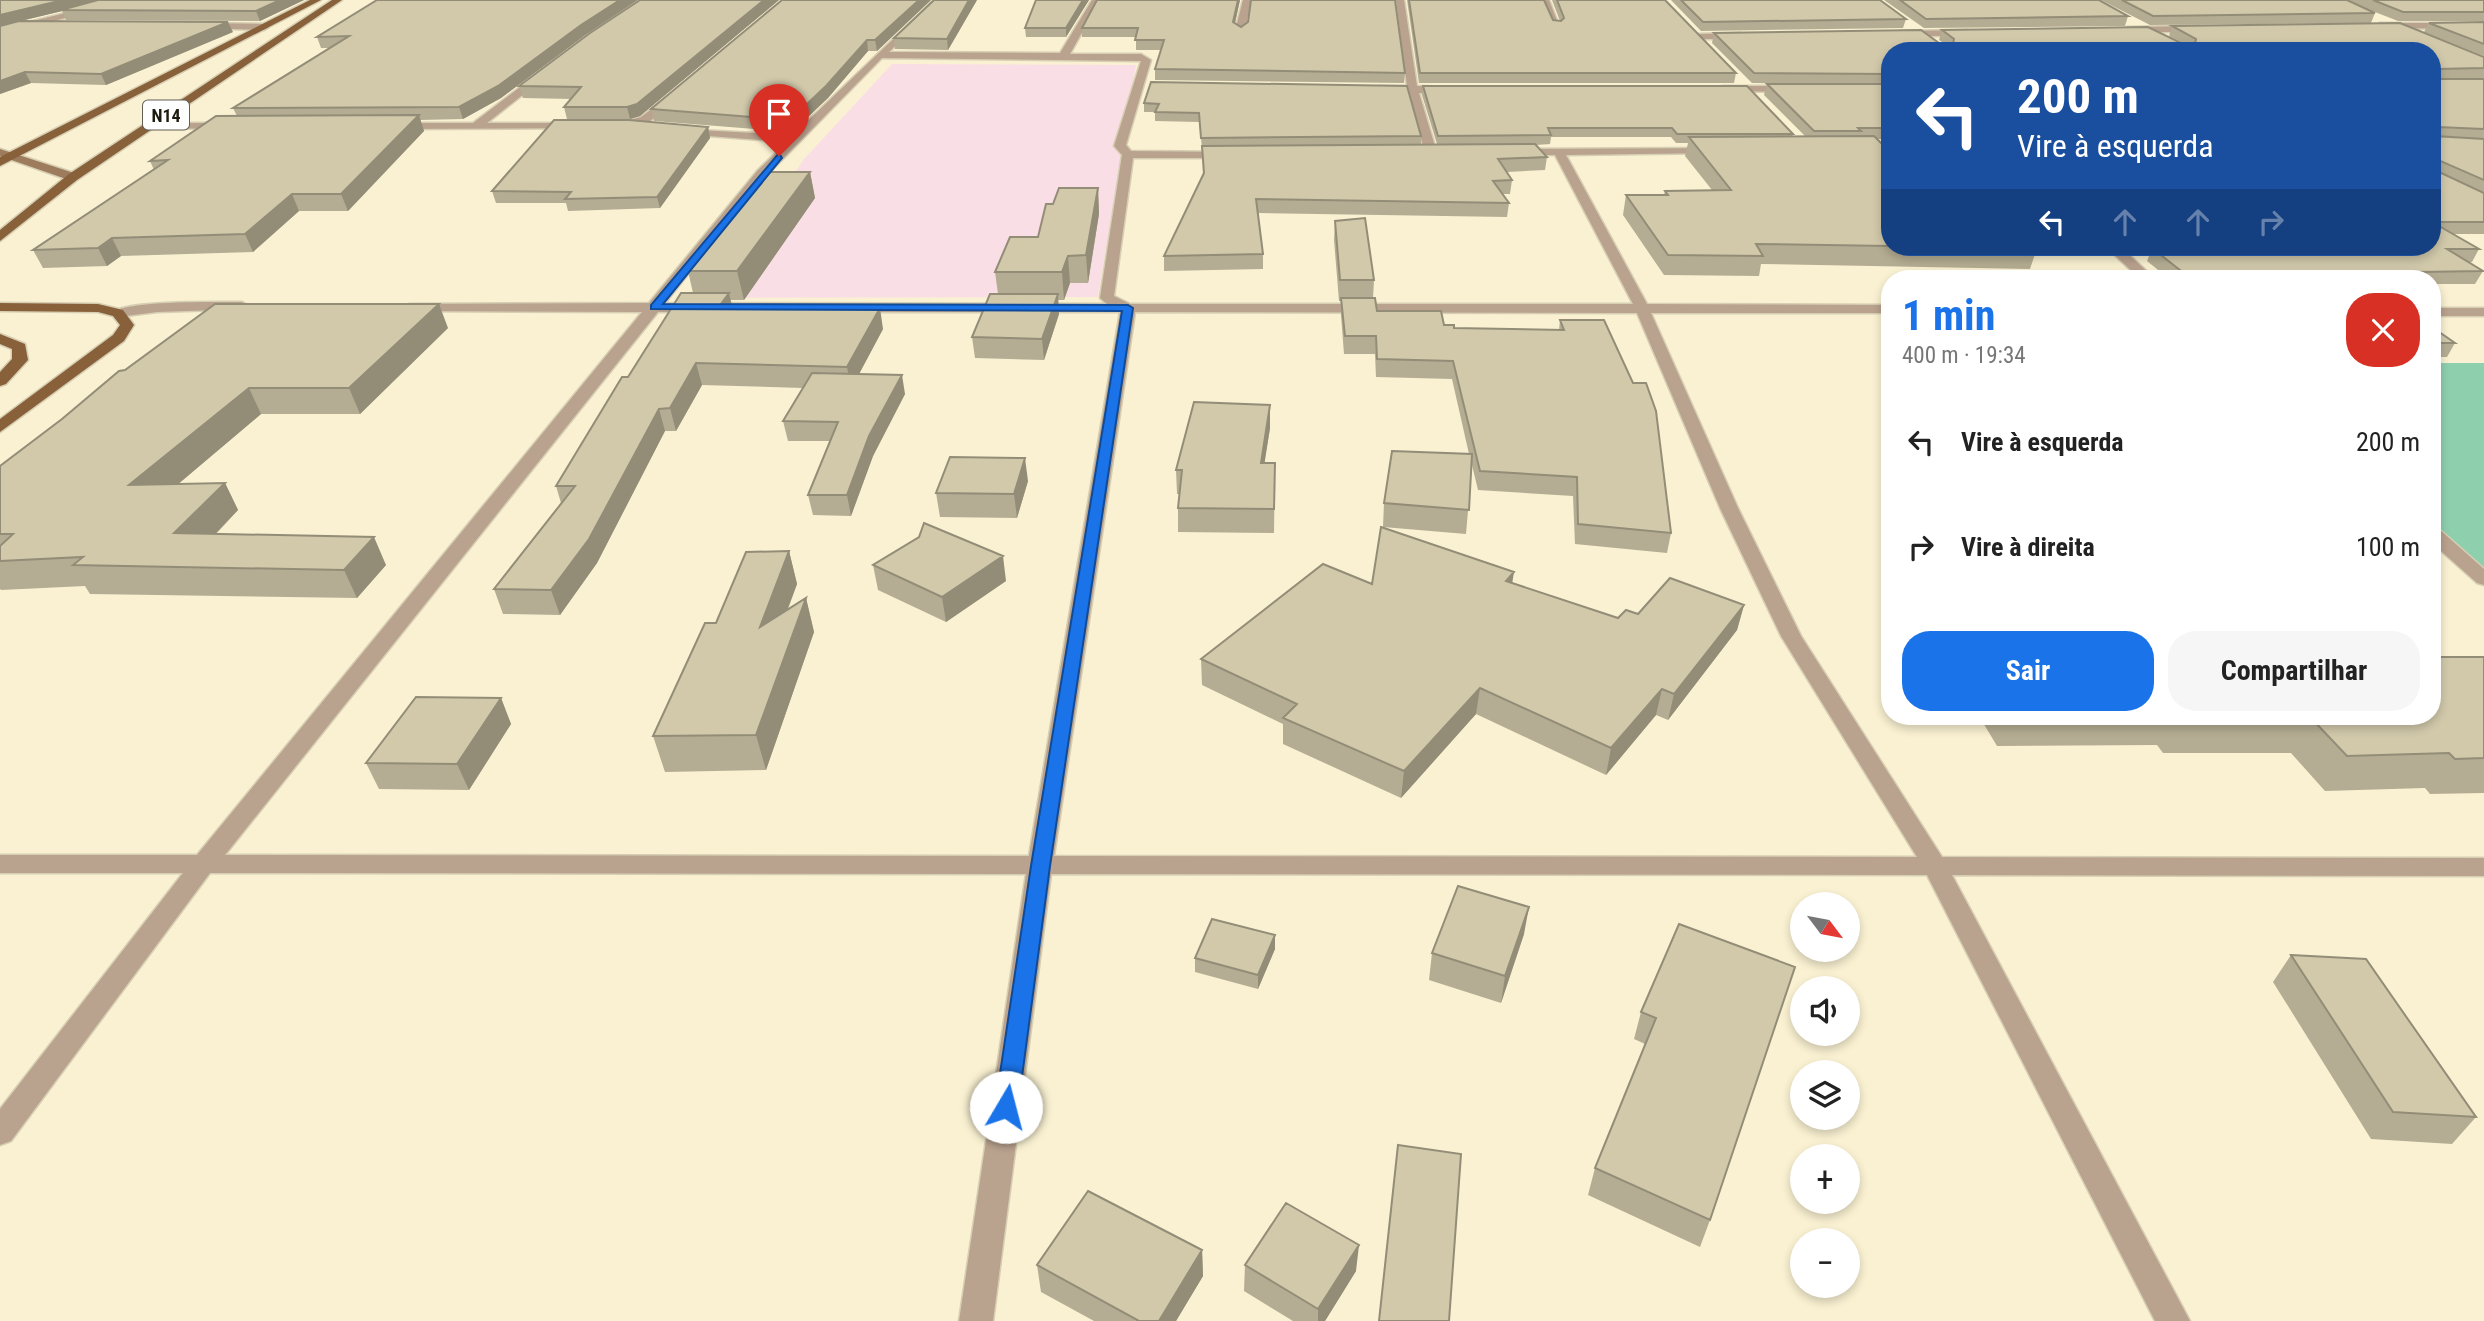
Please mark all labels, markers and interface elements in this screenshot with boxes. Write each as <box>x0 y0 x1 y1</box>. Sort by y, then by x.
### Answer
text: 200 m <box>2017 68 2139 125</box>
icon: left <box>1902 70 1993 161</box>
pin <box>749 84 809 156</box>
icon: arrive <box>760 95 798 133</box>
road number: N14 <box>143 100 189 130</box>
text: Vire à esquerda <box>2017 127 2213 165</box>
icon: left <box>2033 203 2071 241</box>
icon: ahead <box>2106 203 2144 241</box>
icon: ahead <box>2179 203 2217 241</box>
icon: right <box>2252 203 2290 241</box>
text: 1 min <box>1902 291 1995 340</box>
button: close <box>2346 293 2420 367</box>
text: 400 m · 19:34 <box>1902 342 2026 369</box>
icon: left <box>1902 423 1940 461</box>
text: Vire à esquerda <box>1961 427 2124 457</box>
text: 200 m <box>2356 427 2420 457</box>
icon: right <box>1902 528 1940 566</box>
text: Vire à direita <box>1961 532 2095 562</box>
text: 100 m <box>2356 532 2420 562</box>
button: Sair <box>1902 631 2154 711</box>
button: Compartilhar <box>2168 631 2420 711</box>
north arrow <box>1790 892 1860 962</box>
map controls <box>1790 892 1860 1298</box>
button: sound <box>1790 976 1860 1046</box>
button: layers <box>1790 1060 1860 1130</box>
position arrow <box>969 1070 1043 1144</box>
button: + <box>1790 1144 1860 1214</box>
button: − <box>1790 1228 1860 1298</box>

